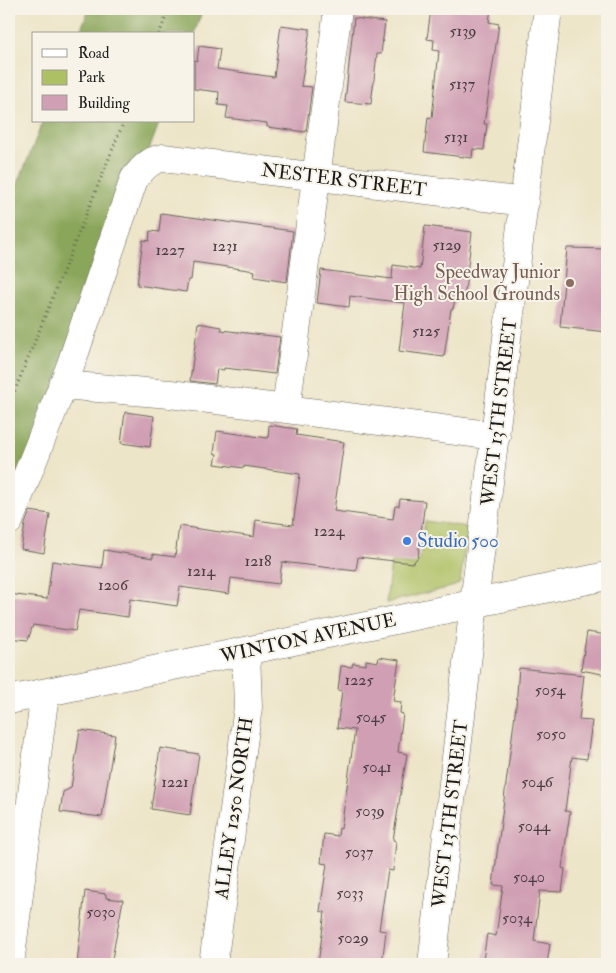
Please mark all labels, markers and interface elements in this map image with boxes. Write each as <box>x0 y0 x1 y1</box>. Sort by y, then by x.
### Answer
house number: 5139 <box>449 21 477 41</box>
legend <box>32 32 195 122</box>
text: Road <box>78 44 110 63</box>
text: Park <box>78 68 105 87</box>
house number: 5137 <box>449 74 476 94</box>
text: Building <box>78 94 130 113</box>
house number: 5131 <box>444 127 468 147</box>
street label: NESTER STREET <box>260 158 428 202</box>
house number: 5129 <box>432 235 462 255</box>
house number: 1231 <box>212 236 238 256</box>
house number: 1227 <box>155 240 185 260</box>
place label: Speedway Junior High School Grounds <box>393 260 560 306</box>
marker: Speedway Junior High School Grounds <box>564 277 576 289</box>
street label: WEST 13TH STREET <box>475 317 522 508</box>
house number: 5125 <box>412 321 440 341</box>
house number: 1224 <box>314 521 346 541</box>
place label: Studio 500 <box>417 529 499 553</box>
marker: Studio 500 <box>401 535 413 547</box>
house number: 1218 <box>244 551 272 571</box>
house number: 1214 <box>187 561 216 581</box>
house number: 1206 <box>98 575 129 595</box>
street label: WINTON AVENUE <box>217 608 398 669</box>
house number: 1225 <box>345 670 373 690</box>
house number: 5054 <box>535 680 567 700</box>
house number: 5045 <box>356 707 386 727</box>
street label: ALLEY 1250 NORTH <box>209 715 259 902</box>
street label: WEST 13TH STREET <box>426 719 473 910</box>
house number: 5050 <box>536 724 566 744</box>
house number: 5041 <box>362 757 392 777</box>
house number: 1221 <box>161 772 189 792</box>
house number: 5046 <box>521 772 554 792</box>
house number: 5039 <box>355 801 385 821</box>
house number: 5044 <box>518 816 552 836</box>
house number: 5037 <box>345 842 374 862</box>
house number: 5040 <box>513 867 545 887</box>
house number: 5033 <box>336 883 364 903</box>
house number: 5030 <box>86 902 116 922</box>
house number: 5034 <box>502 908 533 928</box>
house number: 5029 <box>337 928 369 948</box>

